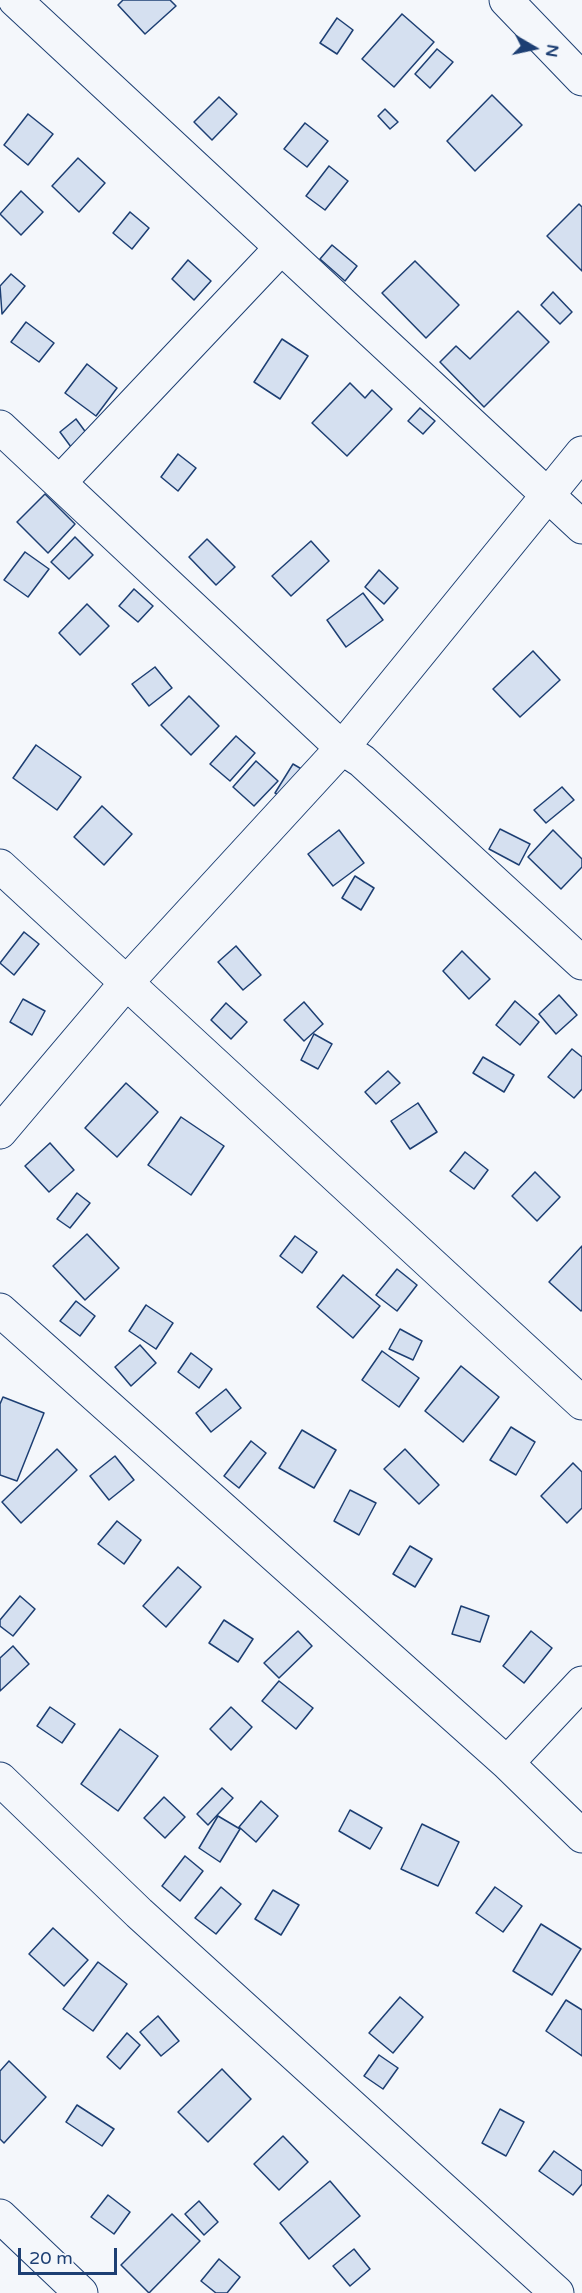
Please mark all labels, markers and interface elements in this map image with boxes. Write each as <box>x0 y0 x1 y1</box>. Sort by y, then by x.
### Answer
north arrow <box>504 18 564 78</box>
text: N <box>541 43 563 59</box>
scale bar <box>21 2236 120 2274</box>
text: 20 m <box>29 2247 73 2269</box>

